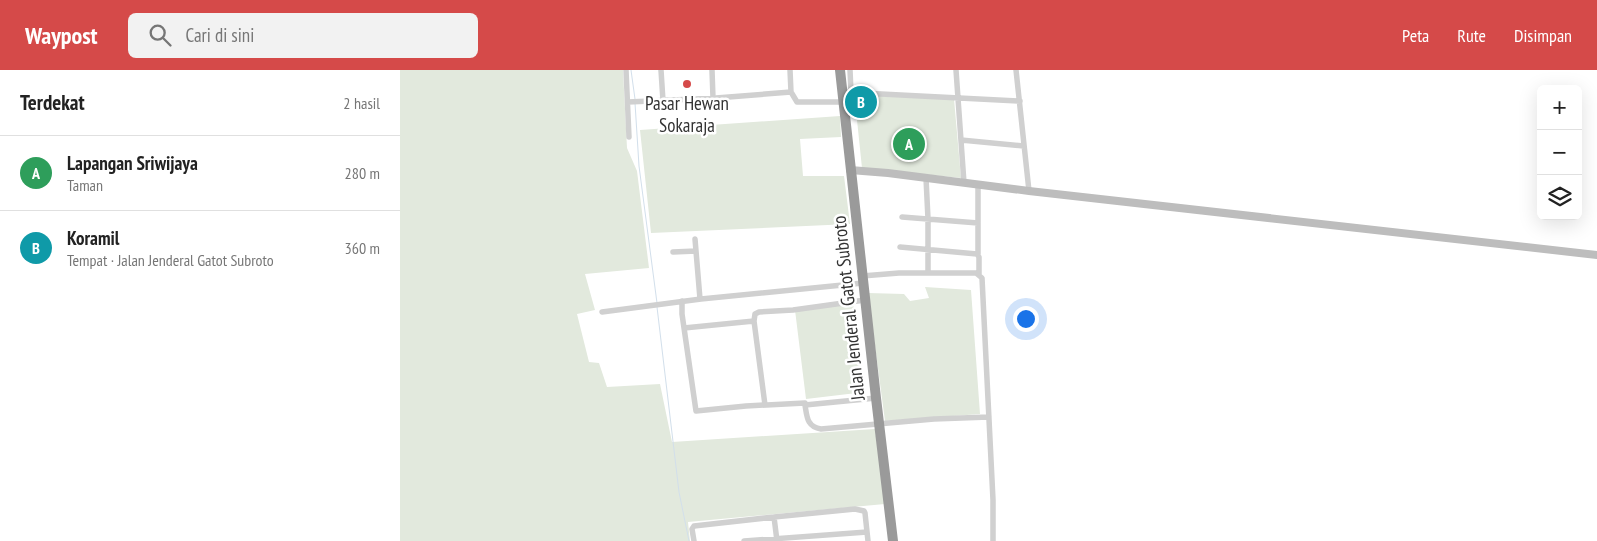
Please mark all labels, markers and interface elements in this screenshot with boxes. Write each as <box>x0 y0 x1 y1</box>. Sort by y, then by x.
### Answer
search box <box>128 13 478 58</box>
text: Waypost <box>25 20 98 51</box>
icon: search <box>146 21 174 49</box>
text: Cari di sini <box>186 23 254 47</box>
text: Peta <box>1402 24 1429 47</box>
text: Rute <box>1457 24 1486 47</box>
text: Disimpan <box>1514 24 1572 47</box>
marker: Pasar Hewan Sokaraja <box>681 78 693 90</box>
pin: B <box>845 83 877 121</box>
map controls <box>1537 85 1582 220</box>
button: + <box>1537 85 1582 130</box>
text: Terdekat <box>20 89 85 116</box>
place label: Pasar Hewan Sokaraja <box>645 91 729 137</box>
text: 2 hasil <box>343 93 380 113</box>
pin: A <box>893 125 925 163</box>
button: − <box>1537 130 1582 175</box>
text: Lapangan Sriwijaya <box>67 151 198 175</box>
text: A <box>32 163 40 183</box>
text: 280 m <box>345 163 380 183</box>
text: Taman <box>67 175 103 195</box>
button: layers <box>1537 175 1582 220</box>
street label: Jalan Jenderal Gatot Subroto <box>826 215 870 402</box>
text: Koramil <box>67 226 119 250</box>
text: B <box>32 238 40 258</box>
text: 360 m <box>345 238 380 258</box>
text: Tempat · Jalan Jenderal Gatot Subroto <box>67 250 274 270</box>
your location <box>1013 306 1039 332</box>

